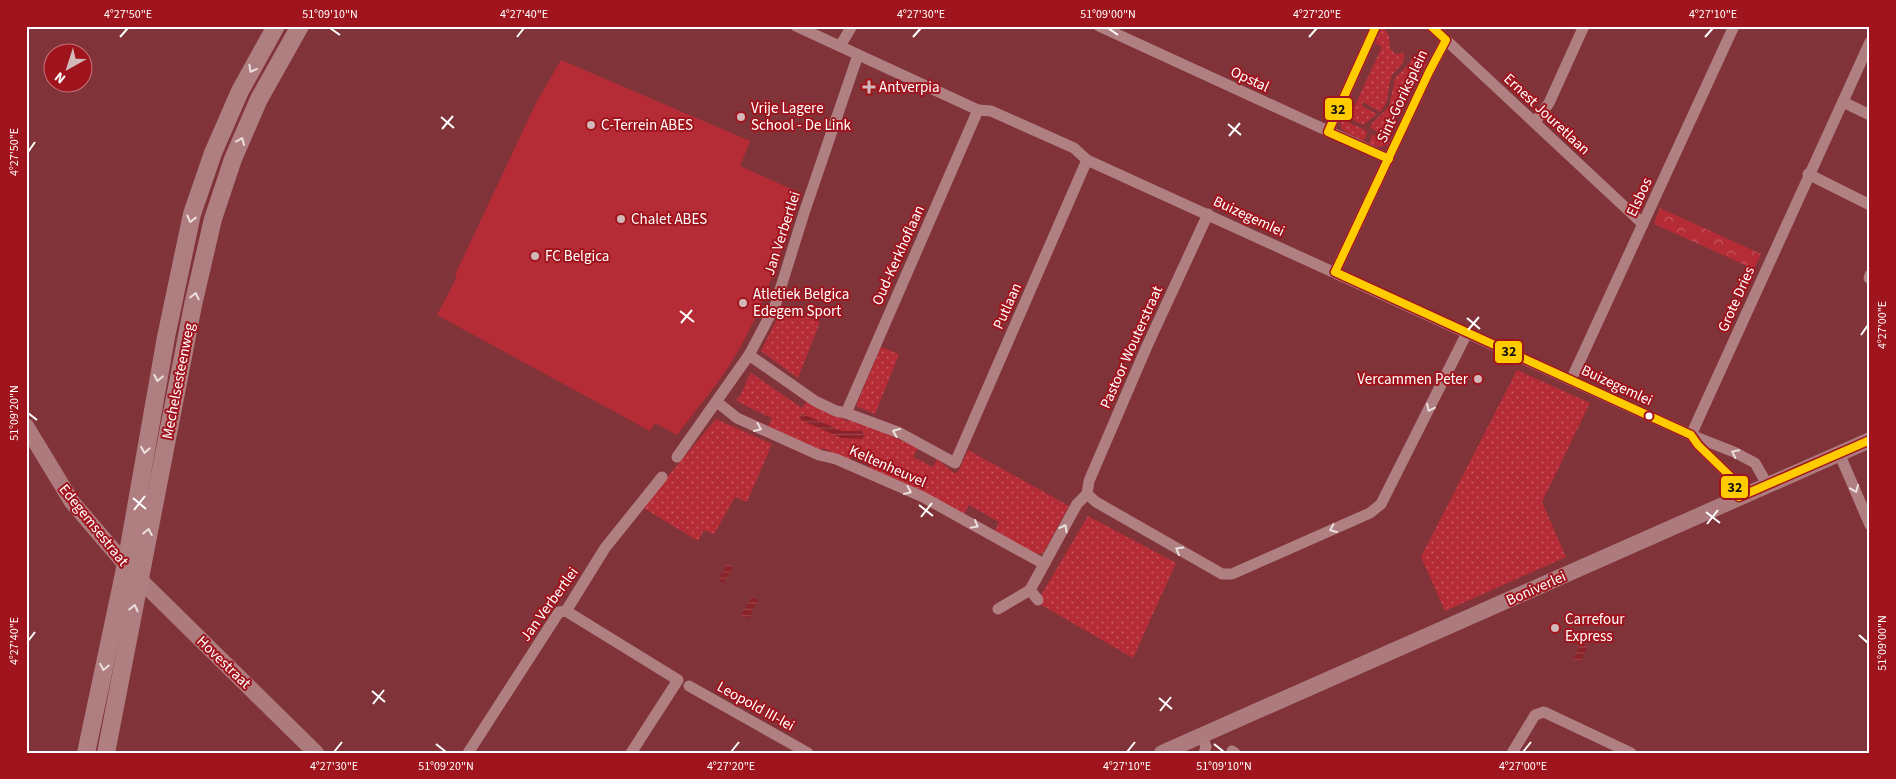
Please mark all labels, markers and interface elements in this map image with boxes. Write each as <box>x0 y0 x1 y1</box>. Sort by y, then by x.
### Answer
text: 4°27'50"E <box>104 6 152 23</box>
text: 51°09'10"N <box>302 6 358 23</box>
text: 4°27'40"E <box>500 6 548 23</box>
text: 4°27'30"E <box>897 6 945 23</box>
text: 51°09'00"N <box>1080 6 1136 23</box>
text: 4°27'20"E <box>1293 6 1341 23</box>
text: 4°27'10"E <box>1689 6 1737 23</box>
north arrow <box>42 42 92 92</box>
street label: Sint-Goriksplein <box>1372 46 1433 146</box>
street label: Opstal <box>1227 61 1273 98</box>
one-way arrow <box>248 64 258 73</box>
text: N <box>51 67 70 88</box>
street label: Ernest Jouretlaan <box>1499 69 1594 160</box>
place label: Antverpia <box>879 77 940 98</box>
marker: Antverpia <box>863 81 875 93</box>
line badge: 32 <box>1324 97 1353 121</box>
place label: Vrije Lagere School - De Link <box>751 98 852 136</box>
text: 32 <box>1331 100 1345 120</box>
marker: Vrije Lagere School - De Link <box>735 111 747 123</box>
place label: C-Terrein ABES <box>601 115 693 136</box>
marker: C-Terrein ABES <box>585 119 597 131</box>
text: 4°27'50"E <box>6 128 23 176</box>
one-way arrow <box>234 137 245 146</box>
street label: Elsbos <box>1621 174 1658 220</box>
street label: Jan Verbertlei <box>759 189 806 278</box>
street label: Buizegemlei <box>1210 191 1288 242</box>
street label: Oud-Kerkhoflaan <box>867 202 930 309</box>
place label: Chalet ABES <box>631 209 707 230</box>
marker: Chalet ABES <box>615 213 627 225</box>
one-way arrow <box>187 215 197 223</box>
place label: FC Belgica <box>545 246 609 267</box>
marker: FC Belgica <box>529 250 541 262</box>
street label: Grote Dries <box>1713 263 1760 335</box>
street label: Putlaan <box>988 280 1027 333</box>
street label: Pastoor Wouterstraat <box>1095 283 1168 412</box>
place label: Atletiek Belgica Edegem Sport <box>753 284 849 322</box>
one-way arrow <box>189 292 200 301</box>
marker: Atletiek Belgica Edegem Sport <box>737 297 749 309</box>
text: 4°27'00"E <box>1874 301 1891 349</box>
street label: Mechelsesteenweg <box>157 321 200 441</box>
line badge: 32 <box>1494 340 1523 364</box>
text: 32 <box>1502 342 1516 362</box>
street label: Buizegemlei <box>1578 360 1656 411</box>
place label: Vercammen Peter <box>1357 369 1469 390</box>
marker: Vercammen Peter <box>1472 373 1484 385</box>
one-way arrow <box>153 374 163 383</box>
text: 51°09'20"N <box>6 385 23 441</box>
one-way arrow <box>1426 403 1436 412</box>
unlabelled marker <box>1644 411 1654 421</box>
one-way arrow <box>753 421 762 432</box>
one-way arrow <box>892 428 901 439</box>
street label: Keltenheuvel <box>846 440 930 493</box>
one-way arrow <box>140 445 150 454</box>
one-way arrow <box>1731 449 1740 459</box>
line badge: 32 <box>1720 475 1749 499</box>
text: 32 <box>1728 478 1742 498</box>
street label: Edegemsestraat <box>54 480 133 571</box>
one-way arrow <box>903 484 912 495</box>
one-way arrow <box>1848 484 1859 493</box>
one-way arrow <box>970 519 979 529</box>
one-way arrow <box>1329 523 1338 534</box>
one-way arrow <box>1058 524 1068 533</box>
one-way arrow <box>142 527 152 536</box>
one-way arrow <box>1176 547 1185 557</box>
street label: Jan Verbertlei <box>515 563 583 646</box>
street label: Boniverlei <box>1503 566 1569 611</box>
one-way arrow <box>128 603 139 612</box>
place label: Carrefour Express <box>1565 609 1625 647</box>
text: 51°09'00"N <box>1874 615 1891 671</box>
text: 4°27'40"E <box>6 617 23 665</box>
marker: Carrefour Express <box>1549 622 1561 634</box>
street label: Hovestraat <box>192 631 255 694</box>
one-way arrow <box>99 662 110 671</box>
street label: Leopold III-lei <box>713 676 798 736</box>
text: 4°27'30"E <box>310 758 358 775</box>
text: 51°09'20"N <box>418 758 474 775</box>
text: 4°27'20"E <box>707 758 755 775</box>
text: 4°27'10"E <box>1103 758 1151 775</box>
text: 51°09'10"N <box>1196 758 1252 775</box>
text: 4°27'00"E <box>1499 758 1547 775</box>

